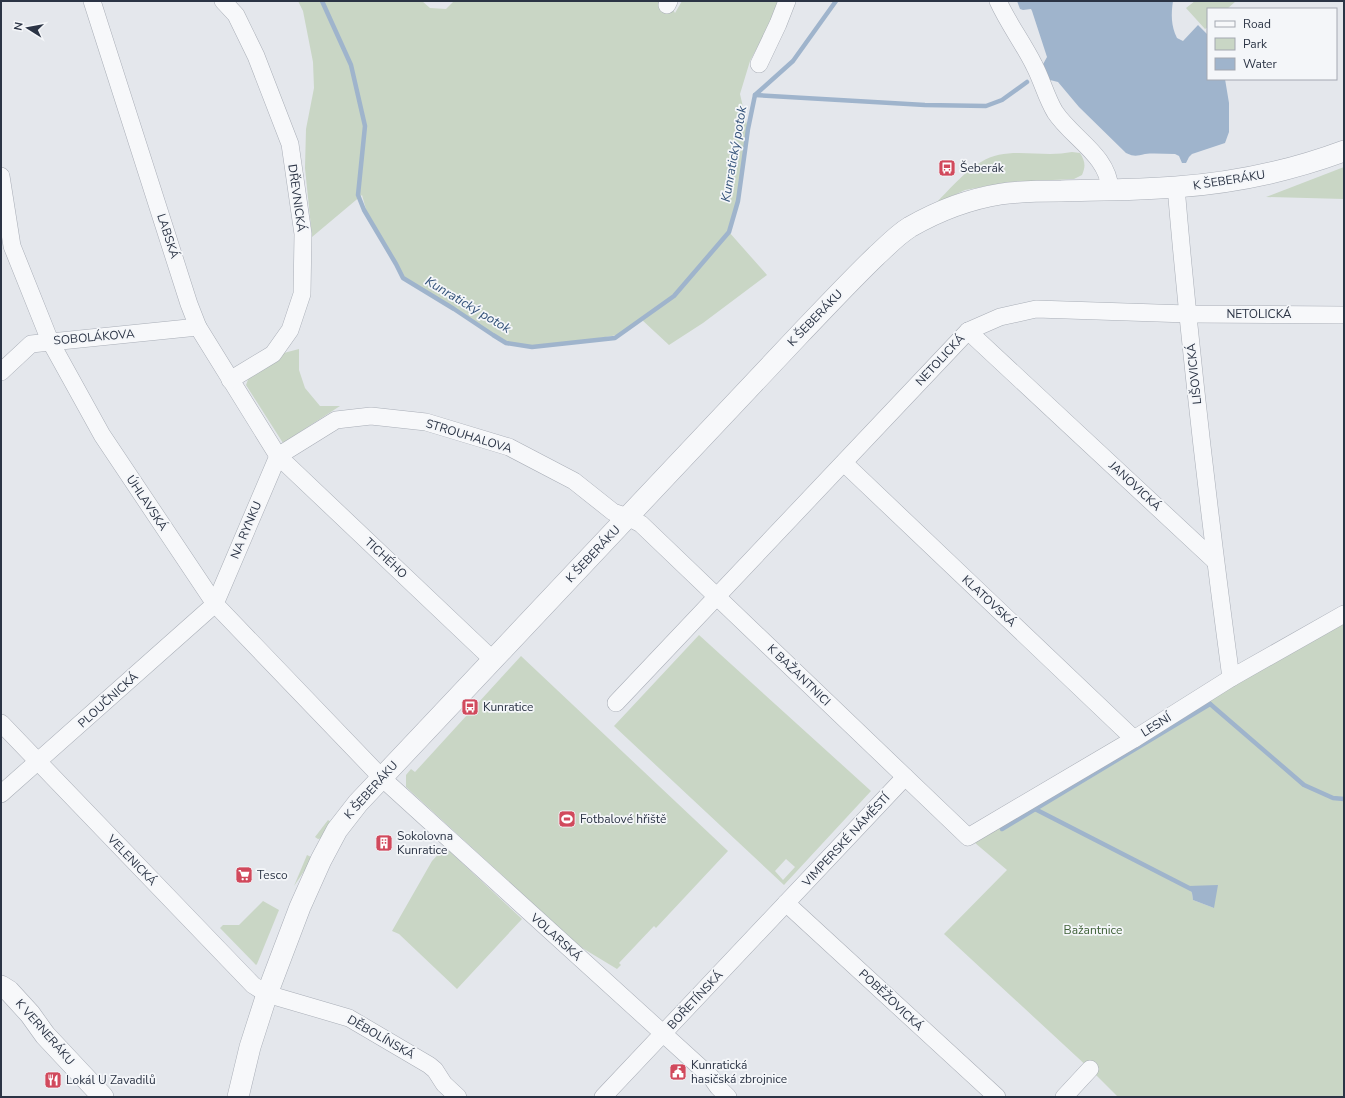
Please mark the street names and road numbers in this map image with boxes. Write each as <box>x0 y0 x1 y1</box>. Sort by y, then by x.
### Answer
street label: DŘEVNICKÁ <box>284 163 310 233</box>
street label: K ŠEBERÁKU <box>1192 166 1266 194</box>
street label: LABSKÁ <box>153 211 183 261</box>
street label: K ŠEBERÁKU <box>784 286 846 350</box>
street label: NETOLICKÁ <box>1226 306 1292 322</box>
street label: SOBOLÁKOVA <box>53 325 136 349</box>
street label: NETOLICKÁ <box>912 331 968 389</box>
street label: LIŠOVICKÁ <box>1183 342 1205 405</box>
street label: STROUHALOVA <box>424 415 514 457</box>
street label: JANOVICKÁ <box>1105 457 1165 514</box>
street label: ÚHLAVSKÁ <box>123 472 172 534</box>
street label: NA RYNKU <box>227 499 265 561</box>
street label: K ŠEBERÁKU <box>562 522 624 586</box>
street label: TICHÉHO <box>361 534 411 582</box>
street label: KLATOVSKÁ <box>958 572 1020 630</box>
street label: K BAŽANTNICI <box>764 641 834 709</box>
street label: PLOUČNICKÁ <box>75 669 142 731</box>
street label: LESNÍ <box>1138 709 1175 740</box>
street label: K ŠEBERÁKU <box>341 758 401 822</box>
street label: VIMPERSKÉ NÁMĚSTÍ <box>798 789 894 891</box>
street label: VELENICKÁ <box>103 830 160 889</box>
street label: VOLARSKÁ <box>526 909 585 964</box>
street label: POBĚŽOVICKÁ <box>855 966 927 1034</box>
street label: BOŘETÍNSKÁ <box>664 967 726 1033</box>
street label: K VERNERÁKU <box>12 996 78 1068</box>
street label: DĚBOLÍNSKÁ <box>345 1011 418 1063</box>

